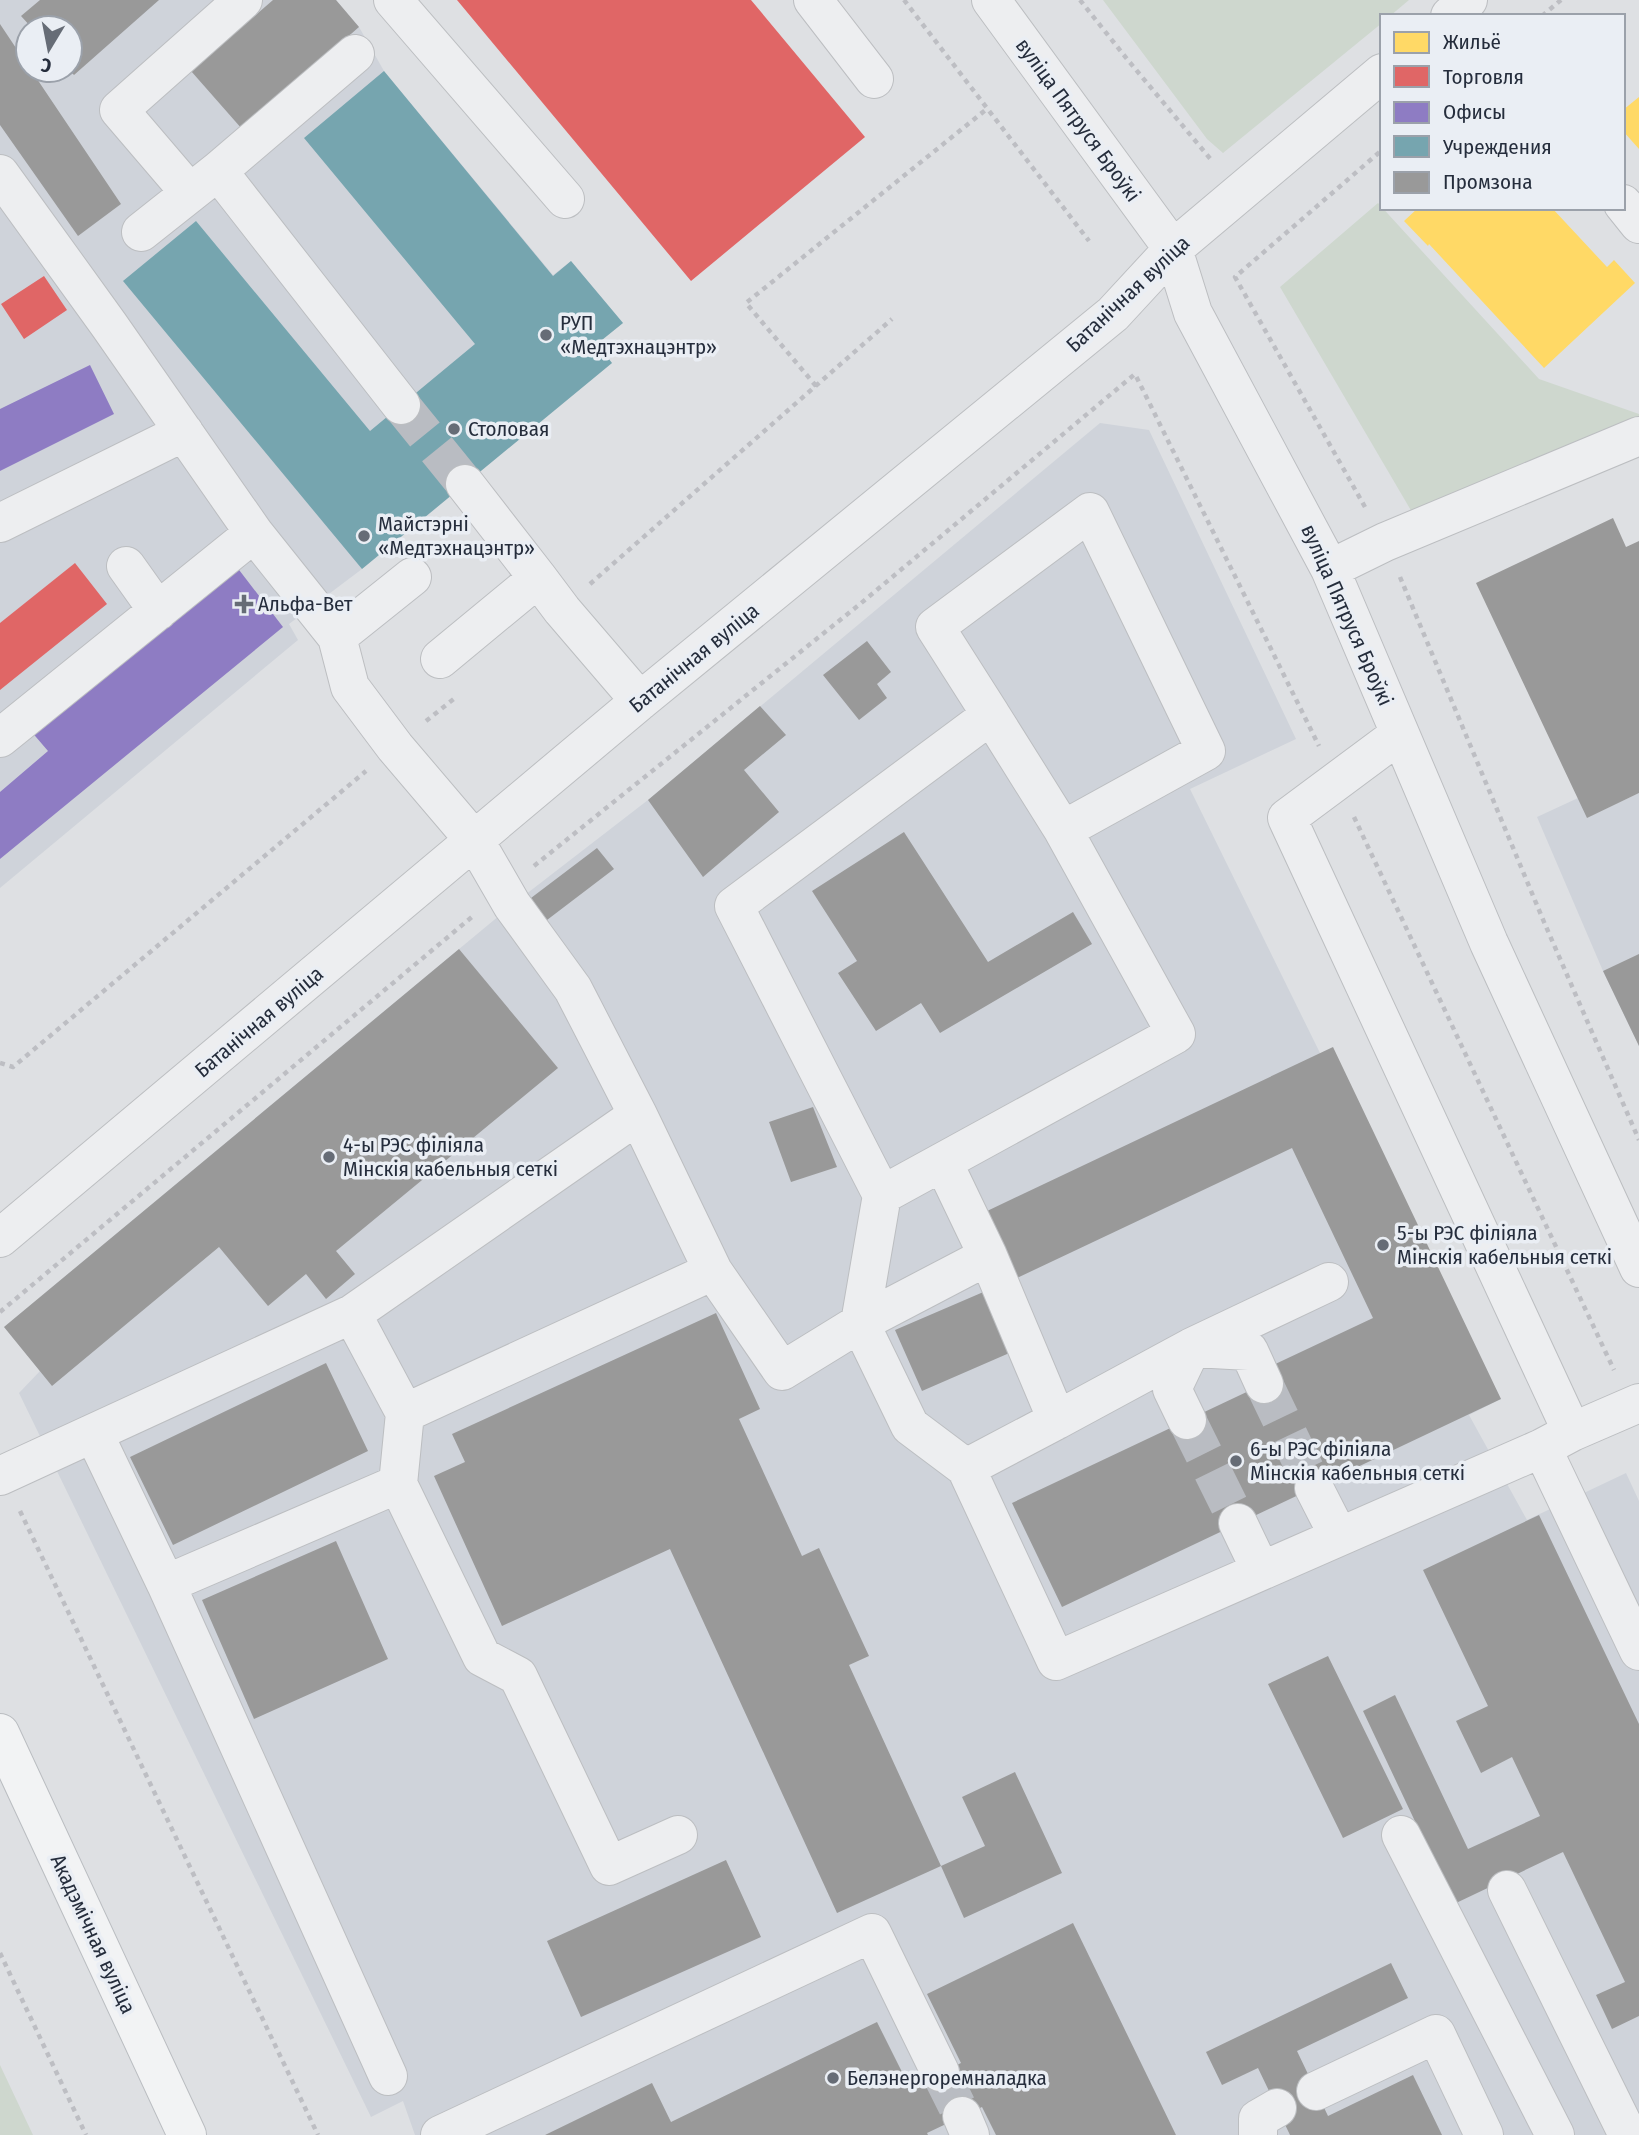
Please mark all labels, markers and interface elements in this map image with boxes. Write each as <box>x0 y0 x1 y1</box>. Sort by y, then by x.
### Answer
north arrow <box>14 14 84 84</box>
legend <box>1380 14 1625 210</box>
text: Жильё <box>1443 29 1501 55</box>
street label: вуліца Пятруся Броўкі <box>1010 33 1146 207</box>
text: С <box>39 53 53 77</box>
text: Торговля <box>1443 64 1524 90</box>
text: Офисы <box>1443 99 1506 125</box>
text: Учреждения <box>1442 134 1552 160</box>
text: Промзона <box>1443 169 1532 195</box>
street label: Батанічная вуліца <box>1061 230 1195 358</box>
place label: РУП «Медтэхнацэнтр» <box>560 310 717 360</box>
marker: РУП «Медтэхнацэнтр» <box>538 327 554 343</box>
place label: Столовая <box>468 416 549 442</box>
marker: Столовая <box>446 421 462 437</box>
place label: Майстэрні «Медтэхнацэнтр» <box>378 511 535 561</box>
street label: вуліца Пятруся Броўкі <box>1295 520 1399 710</box>
marker: Майстэрні «Медтэхнацэнтр» <box>356 528 372 544</box>
place label: Альфа-Вет <box>258 591 353 617</box>
marker: Альфа-Вет <box>236 596 252 612</box>
street label: Батанічная вуліца <box>624 598 764 718</box>
street label: Батанічная вуліца <box>190 961 328 1083</box>
place label: 4-ы РЭС філіяла Мінскія кабельныя сеткі <box>343 1132 558 1182</box>
marker: 4-ы РЭС філіяла Мінскія кабельныя сеткі <box>321 1149 337 1165</box>
place label: 5-ы РЭС філіяла Мінскія кабельныя сеткі <box>1397 1220 1612 1270</box>
marker: 5-ы РЭС філіяла Мінскія кабельныя сеткі <box>1375 1237 1391 1253</box>
place label: 6-ы РЭС філіяла Мінскія кабельныя сеткі <box>1250 1436 1465 1486</box>
marker: 6-ы РЭС філіяла Мінскія кабельныя сеткі <box>1228 1453 1244 1469</box>
street label: Акадэмічная вуліца <box>45 1850 141 2018</box>
place label: Белэнергоремналадка <box>847 2065 1047 2091</box>
marker: Белэнергоремналадка <box>825 2070 841 2086</box>

